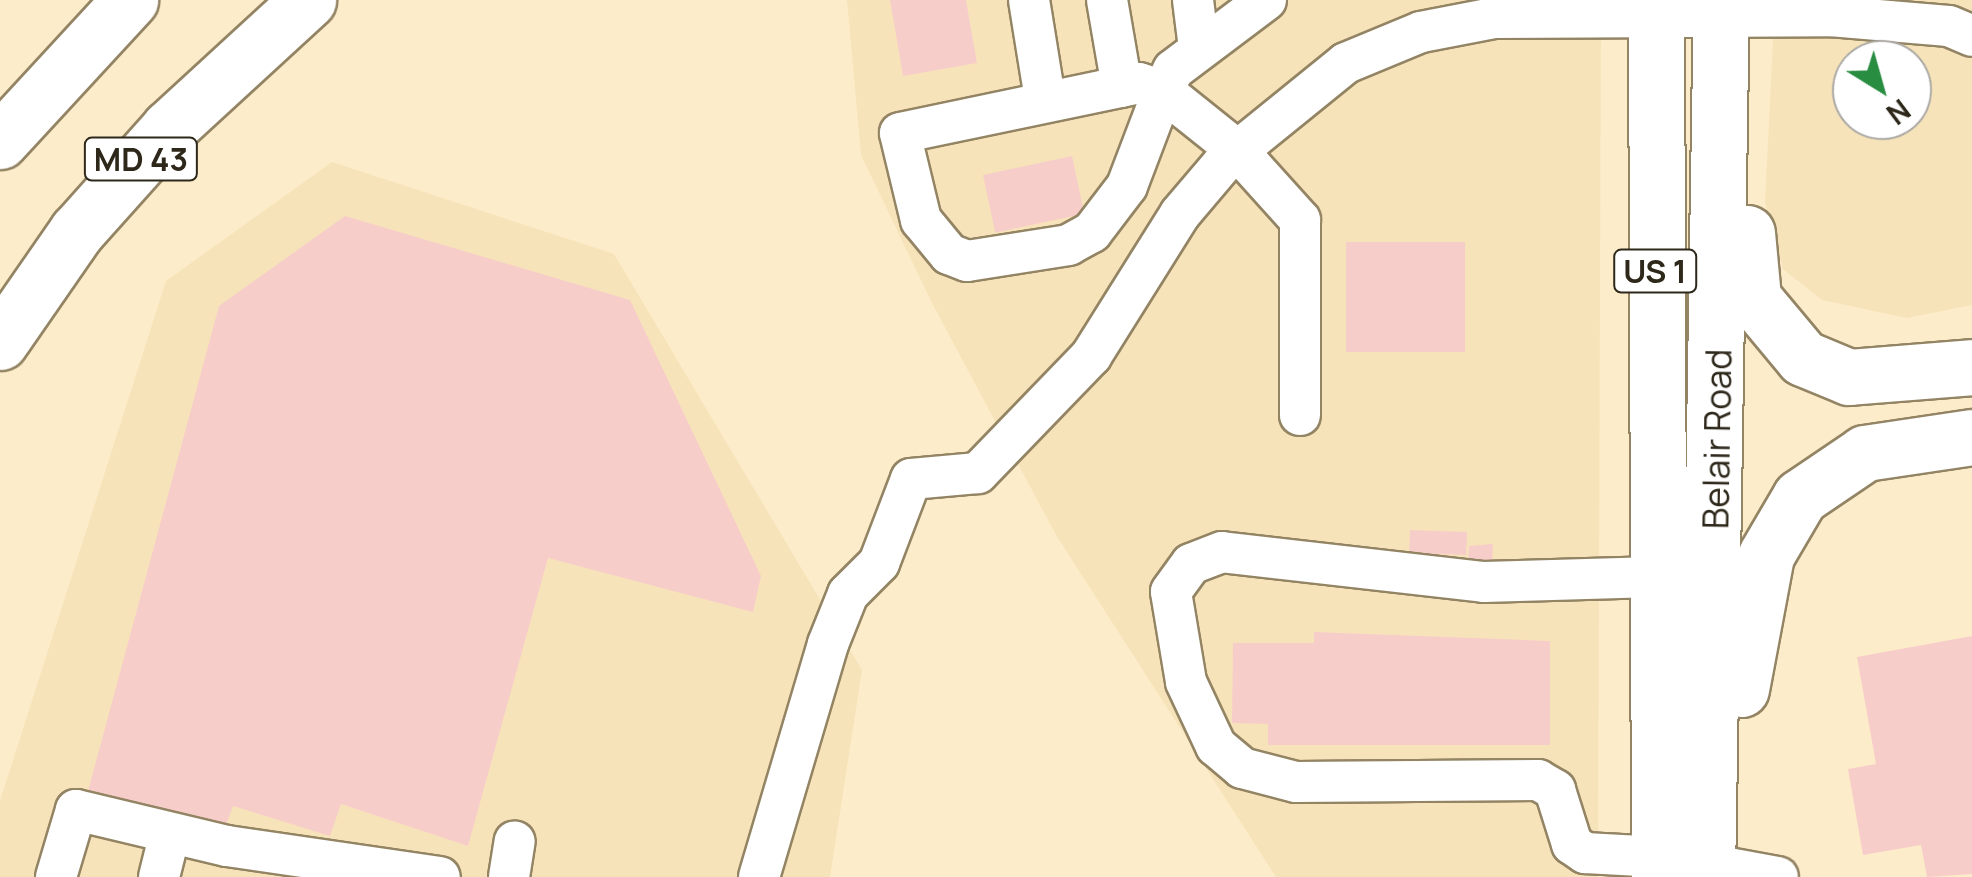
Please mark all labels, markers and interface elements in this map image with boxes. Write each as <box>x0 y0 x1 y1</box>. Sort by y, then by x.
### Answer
north arrow <box>1832 40 1932 140</box>
text: N <box>1879 91 1918 134</box>
road number: MD 43 <box>84 132 198 186</box>
road number: US 1 <box>1612 244 1698 298</box>
street label: Belair Road <box>1694 349 1740 529</box>

